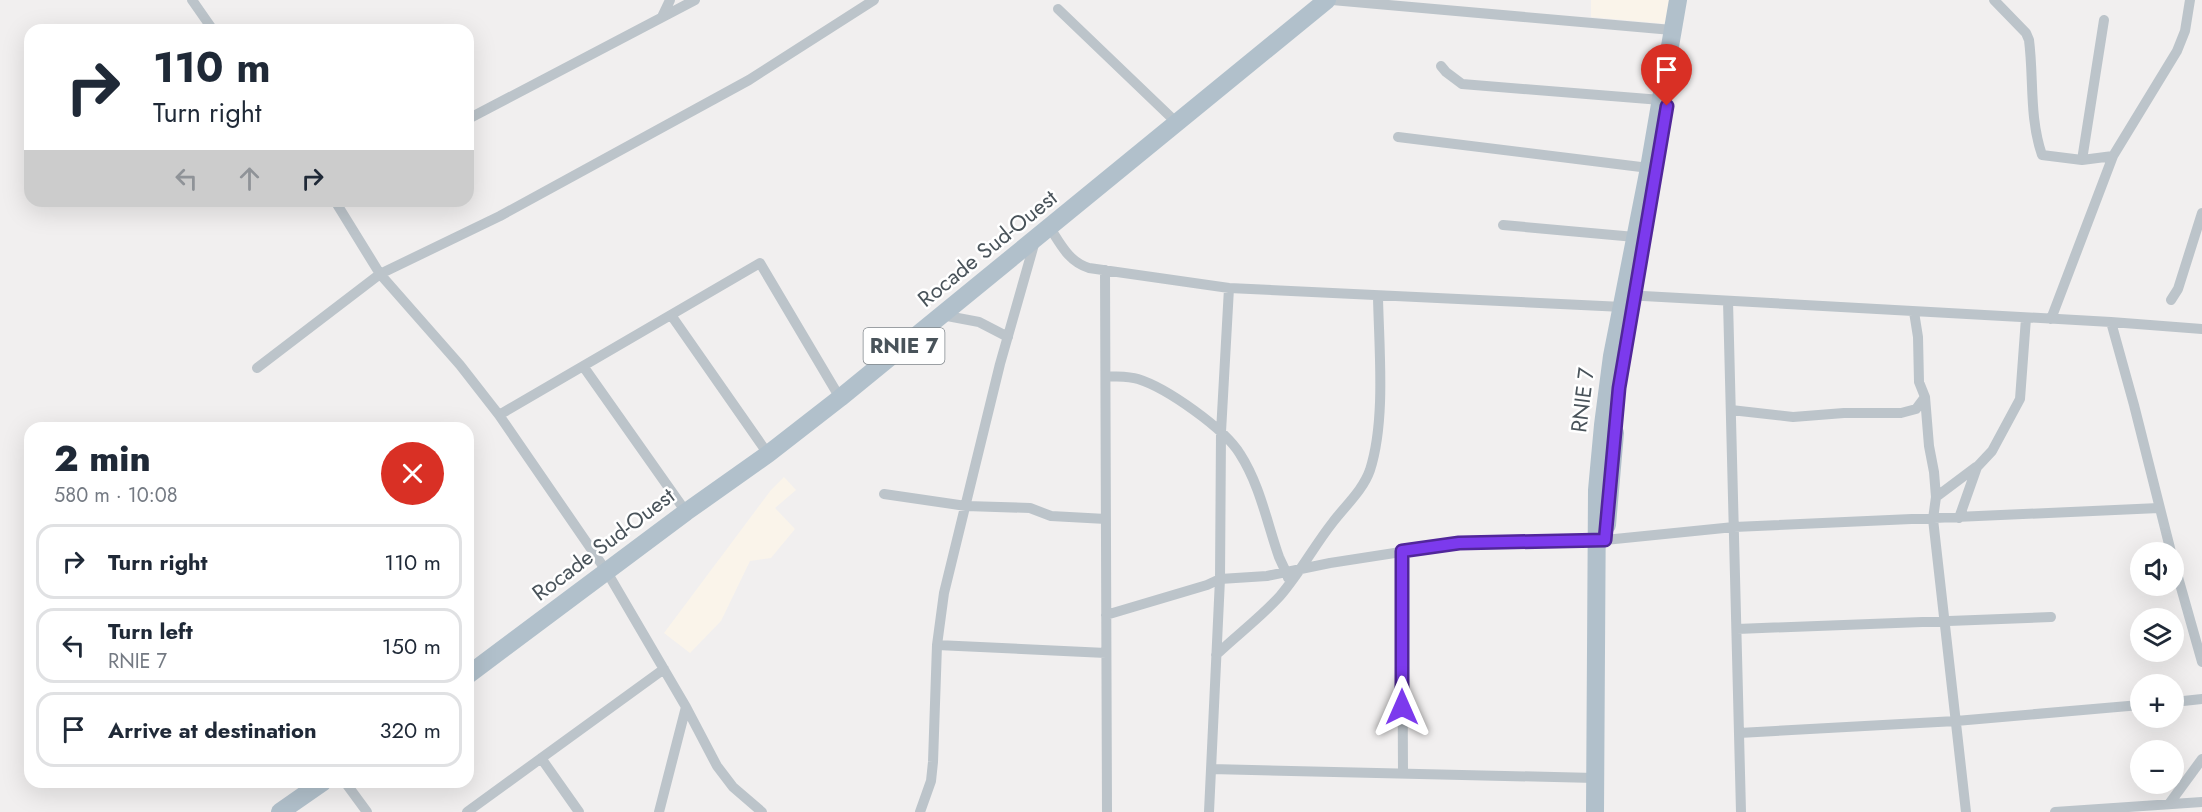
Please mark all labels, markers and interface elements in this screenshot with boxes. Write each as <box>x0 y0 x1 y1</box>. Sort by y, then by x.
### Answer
text: 110 m <box>153 37 271 98</box>
pin <box>1641 44 1692 106</box>
icon: right <box>54 48 132 126</box>
icon: arrive <box>1650 53 1683 86</box>
text: Turn right <box>153 93 261 132</box>
icon: left <box>170 162 203 195</box>
icon: ahead <box>233 162 266 195</box>
icon: right <box>296 162 329 195</box>
street label: Rocade Sud-Ouest <box>910 181 1064 314</box>
road number: RNIE 7 <box>864 328 944 364</box>
street label: RNIE 7 <box>1562 365 1602 434</box>
text: 2 min <box>54 432 151 484</box>
button: close <box>381 442 444 505</box>
street label: Rocade Sud-Ouest <box>525 479 682 608</box>
text: 580 m · 10:08 <box>54 481 178 510</box>
map controls <box>2130 542 2184 794</box>
button: sound <box>2130 542 2184 596</box>
icon: right <box>57 545 90 578</box>
text: Turn right <box>108 546 208 578</box>
text: 110 m <box>384 546 441 578</box>
button: layers <box>2130 608 2184 662</box>
text: Turn left <box>108 615 193 647</box>
icon: left <box>57 629 90 662</box>
text: 150 m <box>382 630 441 662</box>
text: RNIE 7 <box>108 647 167 676</box>
button: + <box>2130 674 2184 728</box>
position arrow <box>1370 675 1434 739</box>
icon: arrive <box>57 713 90 746</box>
text: Arrive at destination <box>108 714 317 746</box>
text: 320 m <box>380 714 441 746</box>
button: − <box>2130 740 2184 794</box>

